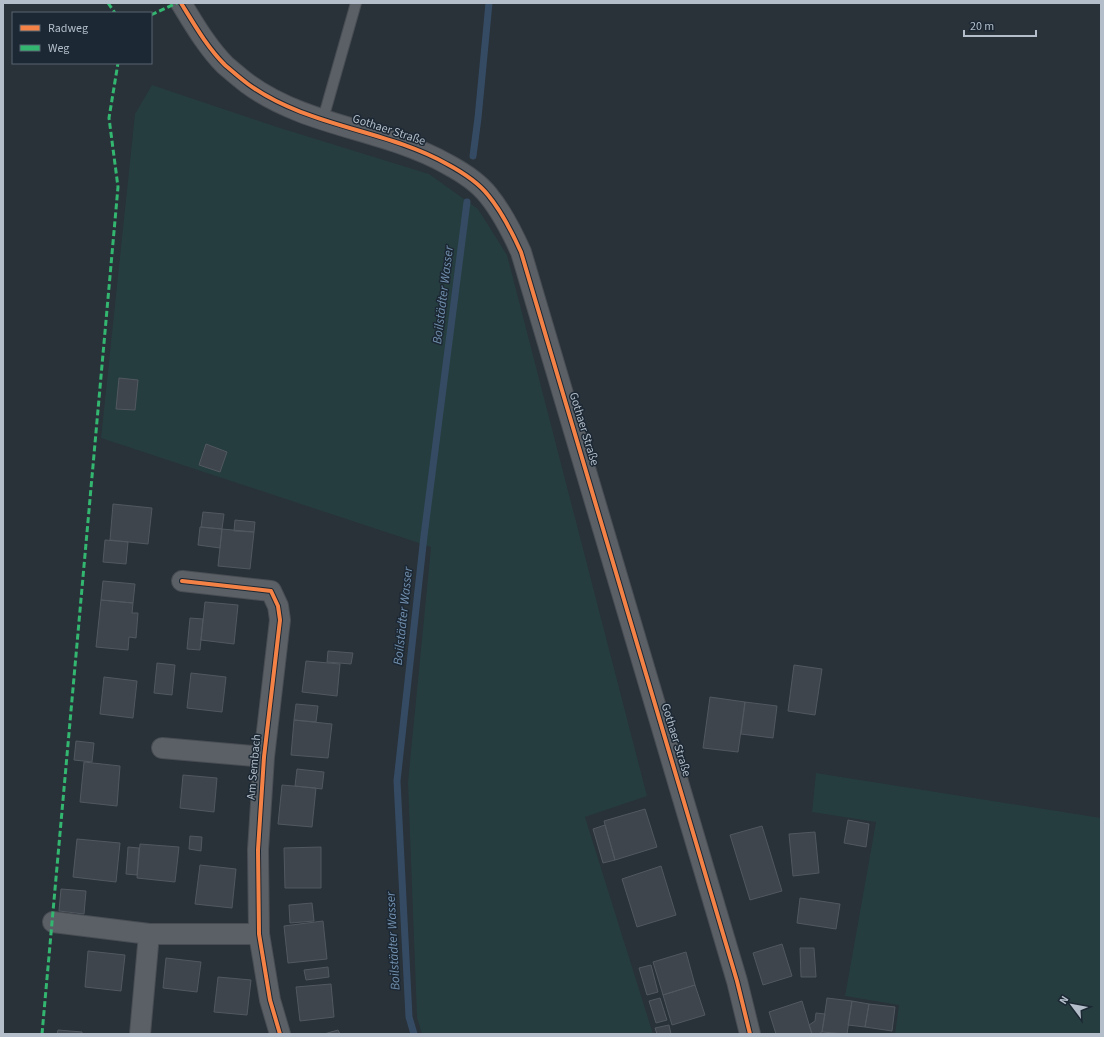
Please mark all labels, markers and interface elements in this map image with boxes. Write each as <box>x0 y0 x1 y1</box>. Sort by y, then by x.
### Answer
legend <box>12 12 152 64</box>
scale bar <box>964 12 1036 38</box>
text: 20 m <box>970 18 994 35</box>
text: Radweg <box>48 20 88 37</box>
text: Weg <box>48 40 69 57</box>
street label: Gothaer Straße <box>350 110 428 150</box>
water label: Boilstädter Wasser <box>428 244 458 345</box>
street label: Gothaer Straße <box>565 390 603 468</box>
water label: Boilstädter Wasser <box>389 565 417 666</box>
street label: Gothaer Straße <box>657 701 695 779</box>
street label: Am Sembach <box>243 734 265 800</box>
water label: Boilstädter Wasser <box>381 891 405 991</box>
north arrow <box>1052 985 1092 1025</box>
text: N <box>1056 993 1072 1007</box>

